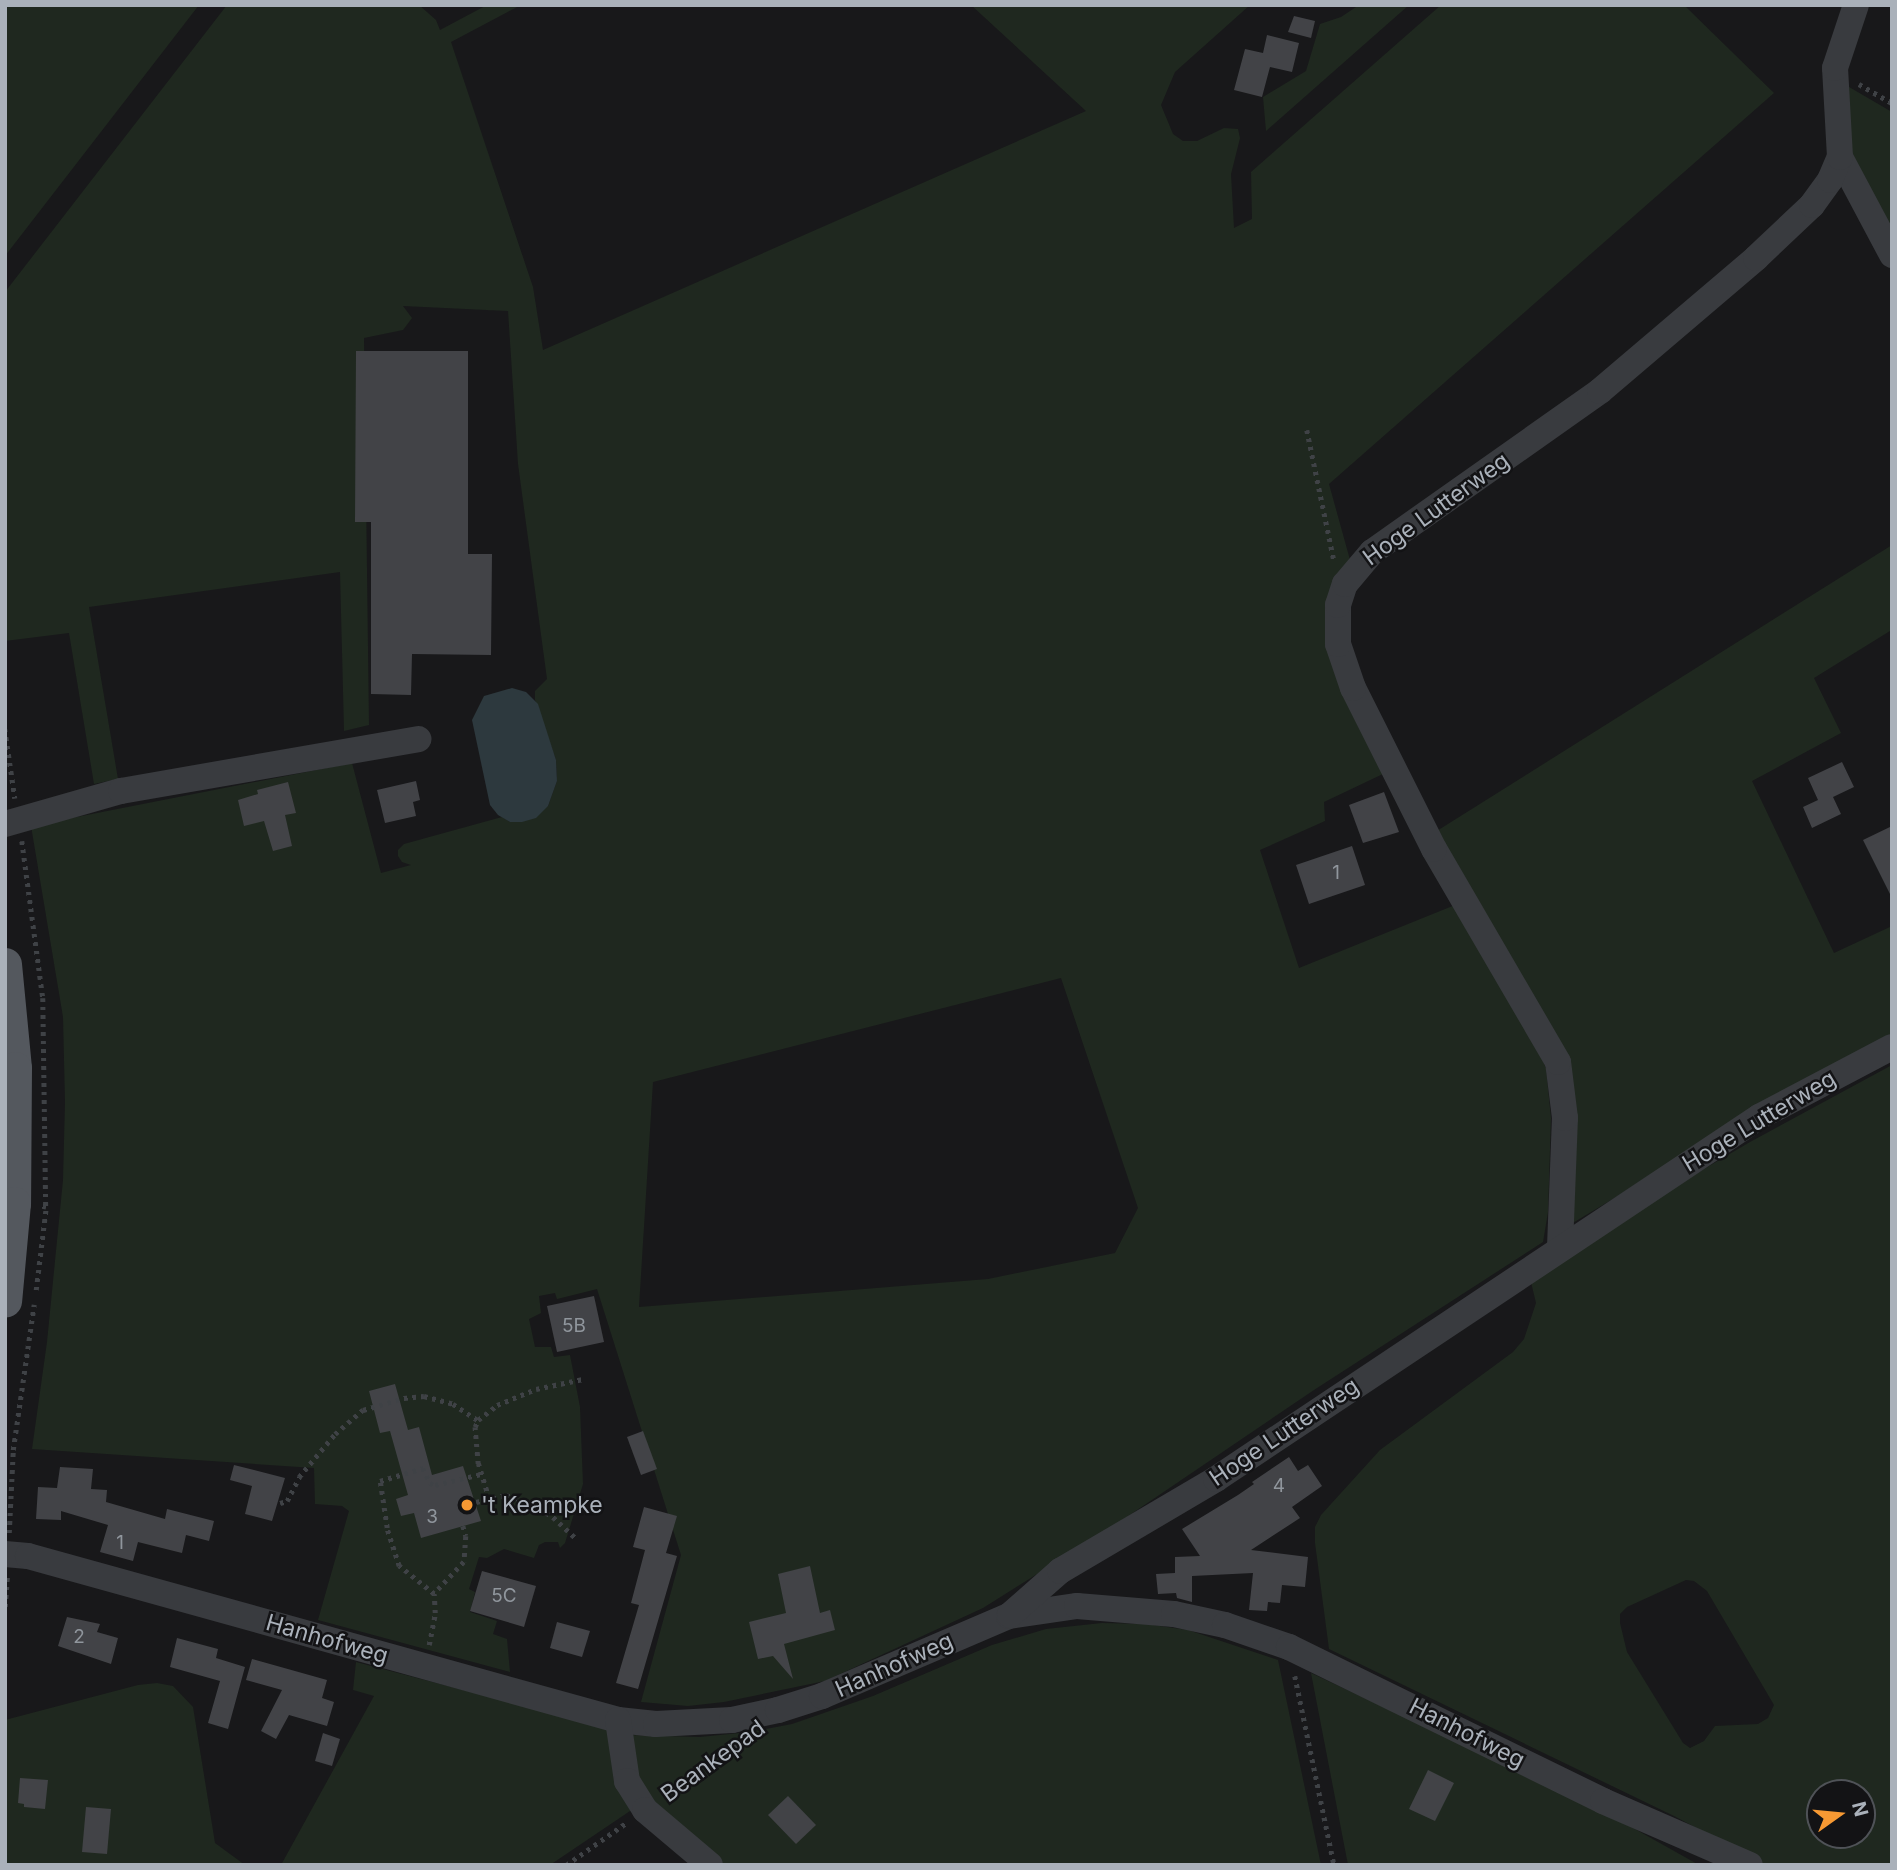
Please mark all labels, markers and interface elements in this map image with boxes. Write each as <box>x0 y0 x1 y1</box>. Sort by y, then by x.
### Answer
street label: Hoge Lutterweg <box>1358 447 1514 571</box>
house number: 1 <box>1332 862 1340 884</box>
street label: Hoge Lutterweg <box>1677 1064 1841 1178</box>
house number: 5B <box>562 1315 586 1337</box>
street label: Hoge Lutterweg <box>1204 1372 1364 1492</box>
house number: 4 <box>1273 1475 1285 1497</box>
place label: 't Keampke <box>481 1491 603 1519</box>
marker: 't Keampke <box>459 1497 475 1513</box>
house number: 3 <box>426 1506 438 1528</box>
house number: 1 <box>116 1532 124 1554</box>
house number: 5C <box>491 1585 517 1607</box>
street label: Hanhofweg <box>263 1608 391 1670</box>
house number: 2 <box>73 1626 85 1648</box>
street label: Hanhofweg <box>831 1627 957 1703</box>
street label: Hanhofweg <box>1405 1692 1529 1774</box>
street label: Beankepad <box>656 1714 770 1808</box>
north arrow <box>1806 1779 1876 1849</box>
text: N <box>1847 1799 1873 1819</box>

